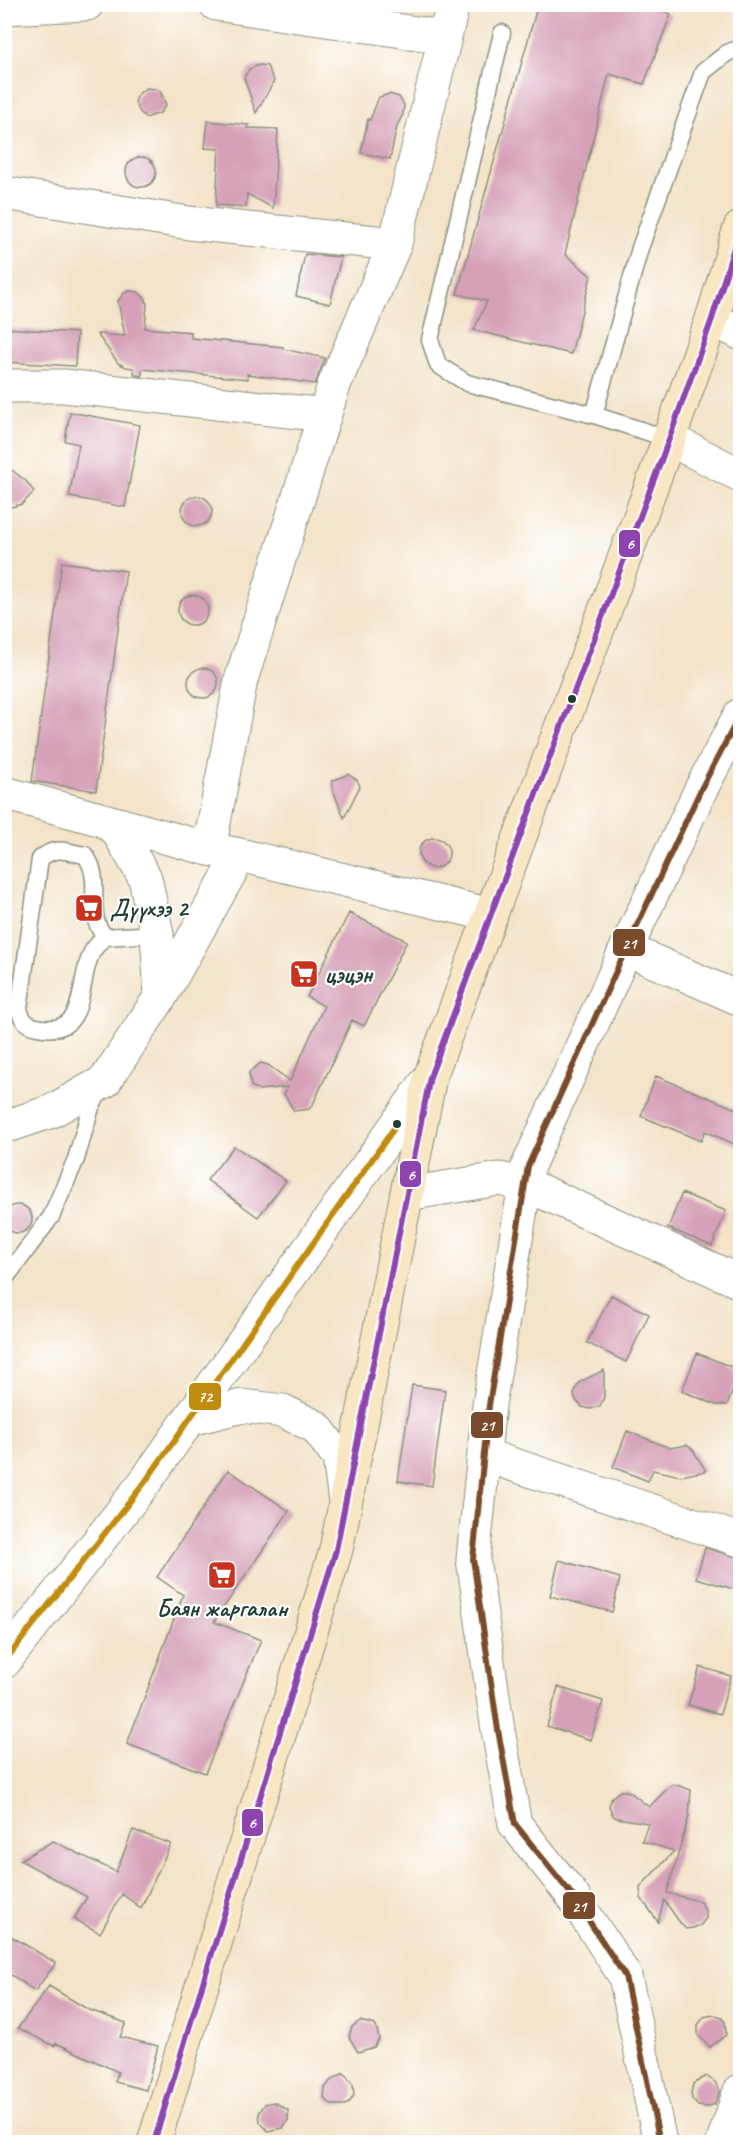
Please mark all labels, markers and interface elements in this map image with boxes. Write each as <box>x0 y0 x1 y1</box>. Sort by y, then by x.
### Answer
line badge: 6 <box>618 529 641 558</box>
text: 6 <box>626 534 635 554</box>
unlabelled marker <box>566 693 578 705</box>
supermarket icon: Дүүхээ 2 <box>73 892 105 924</box>
place label: Дүүхээ 2 <box>110 893 190 924</box>
line badge: 21 <box>612 928 646 957</box>
text: 21 <box>622 934 638 954</box>
supermarket icon: цэцэн <box>288 958 320 990</box>
place label: цэцэн <box>325 959 374 989</box>
unlabelled marker <box>391 1118 403 1130</box>
line badge: 6 <box>399 1160 422 1188</box>
text: 6 <box>407 1165 416 1185</box>
line badge: 72 <box>188 1382 222 1411</box>
text: 72 <box>198 1387 214 1407</box>
line badge: 21 <box>470 1411 504 1439</box>
text: 21 <box>480 1416 496 1436</box>
supermarket icon: Баян жаргалан <box>206 1559 238 1591</box>
place label: Баян жаргалан <box>157 1593 289 1623</box>
line badge: 6 <box>241 1808 264 1837</box>
text: 6 <box>248 1813 257 1833</box>
line badge: 21 <box>562 1891 596 1920</box>
text: 21 <box>572 1897 588 1917</box>

